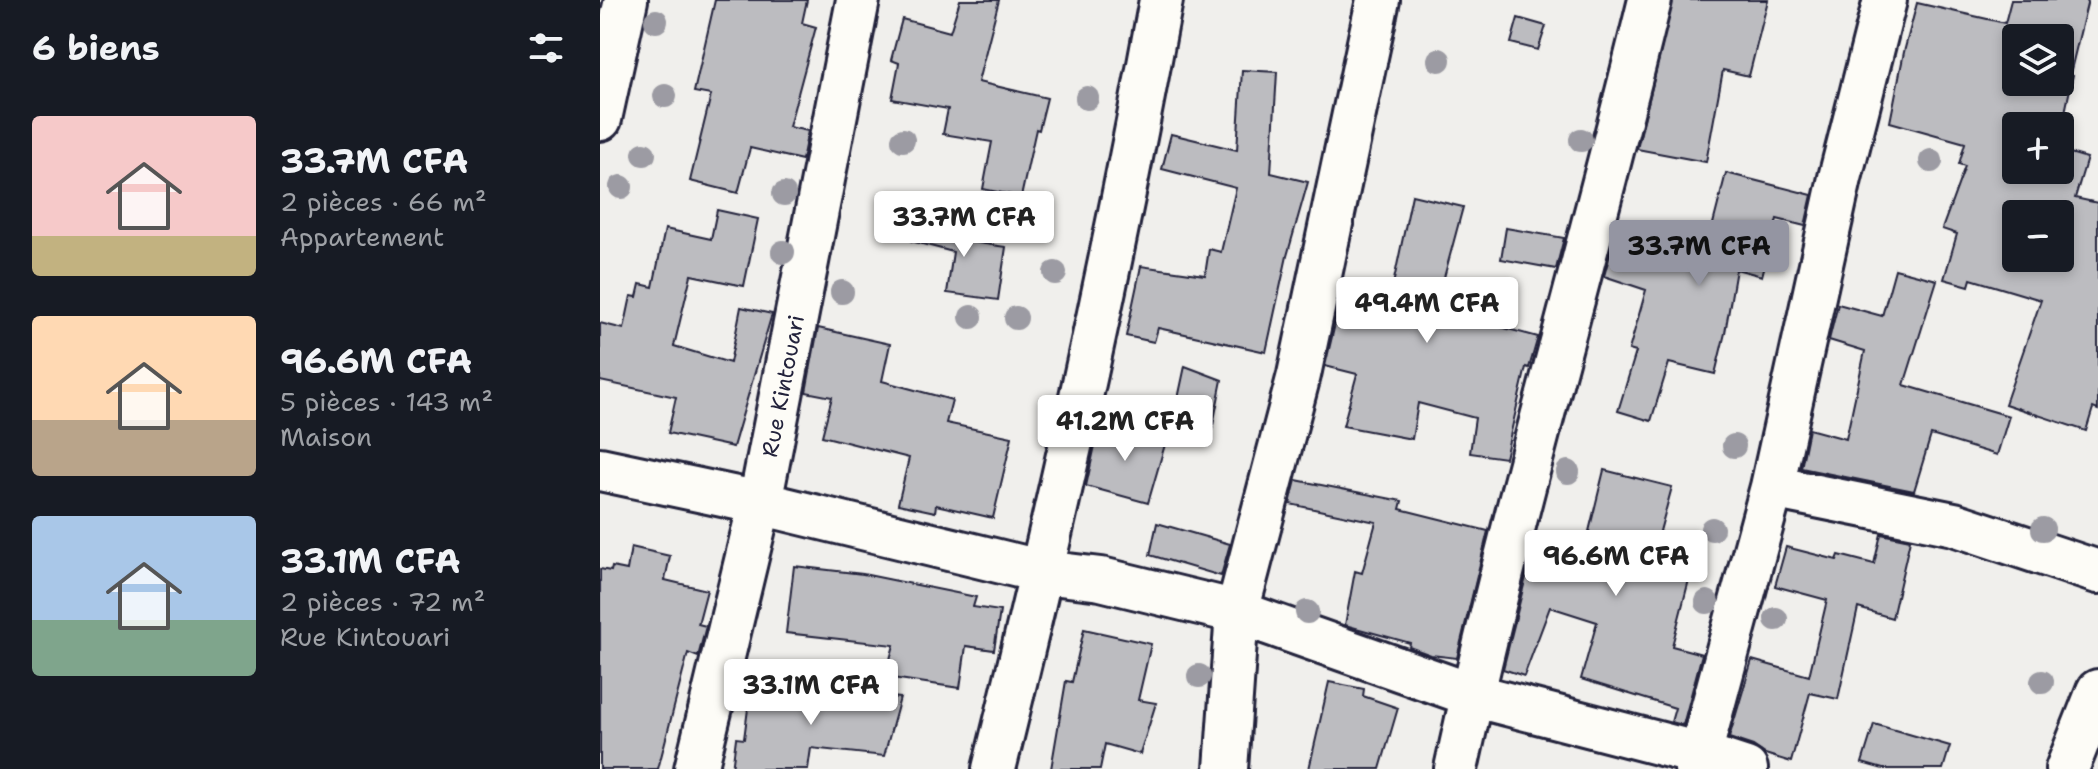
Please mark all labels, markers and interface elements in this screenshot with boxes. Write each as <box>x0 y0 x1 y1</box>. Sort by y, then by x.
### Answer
map controls <box>2002 24 2074 272</box>
button: layers <box>2002 24 2074 96</box>
text: 6 biens <box>32 25 160 71</box>
icon: filters <box>524 26 568 70</box>
button: + <box>2002 112 2074 184</box>
text: 33.7M CFA <box>280 138 468 184</box>
icon: home <box>96 148 192 244</box>
text: 2 pièces · 66 m² <box>280 184 487 219</box>
pin: 33.7M CFA <box>872 191 1056 259</box>
text: 33.7M CFA <box>892 199 1036 234</box>
button: − <box>2002 200 2074 272</box>
text: Appartement <box>280 219 444 254</box>
pin: 33.7M CFA <box>1607 220 1791 288</box>
text: 33.7M CFA <box>1627 228 1771 263</box>
pin: 49.4M CFA <box>1335 277 1519 345</box>
text: 49.4M CFA <box>1354 285 1500 320</box>
street label: Rue Kintouari <box>755 312 811 460</box>
text: 96.6M CFA <box>280 338 472 384</box>
icon: home <box>96 348 192 444</box>
text: 5 pièces · 143 m² <box>280 384 493 419</box>
pin: 41.2M CFA <box>1033 395 1217 463</box>
text: 41.2M CFA <box>1056 403 1194 438</box>
text: Maison <box>280 419 372 454</box>
pin: 96.6M CFA <box>1524 530 1708 598</box>
text: 33.1M CFA <box>280 538 461 584</box>
text: 96.6M CFA <box>1543 538 1689 573</box>
icon: home <box>96 548 192 644</box>
text: 2 pièces · 72 m² <box>280 584 485 619</box>
text: Rue Kintouari <box>280 619 450 654</box>
pin: 33.1M CFA <box>719 659 903 727</box>
text: 33.1M CFA <box>742 667 880 702</box>

